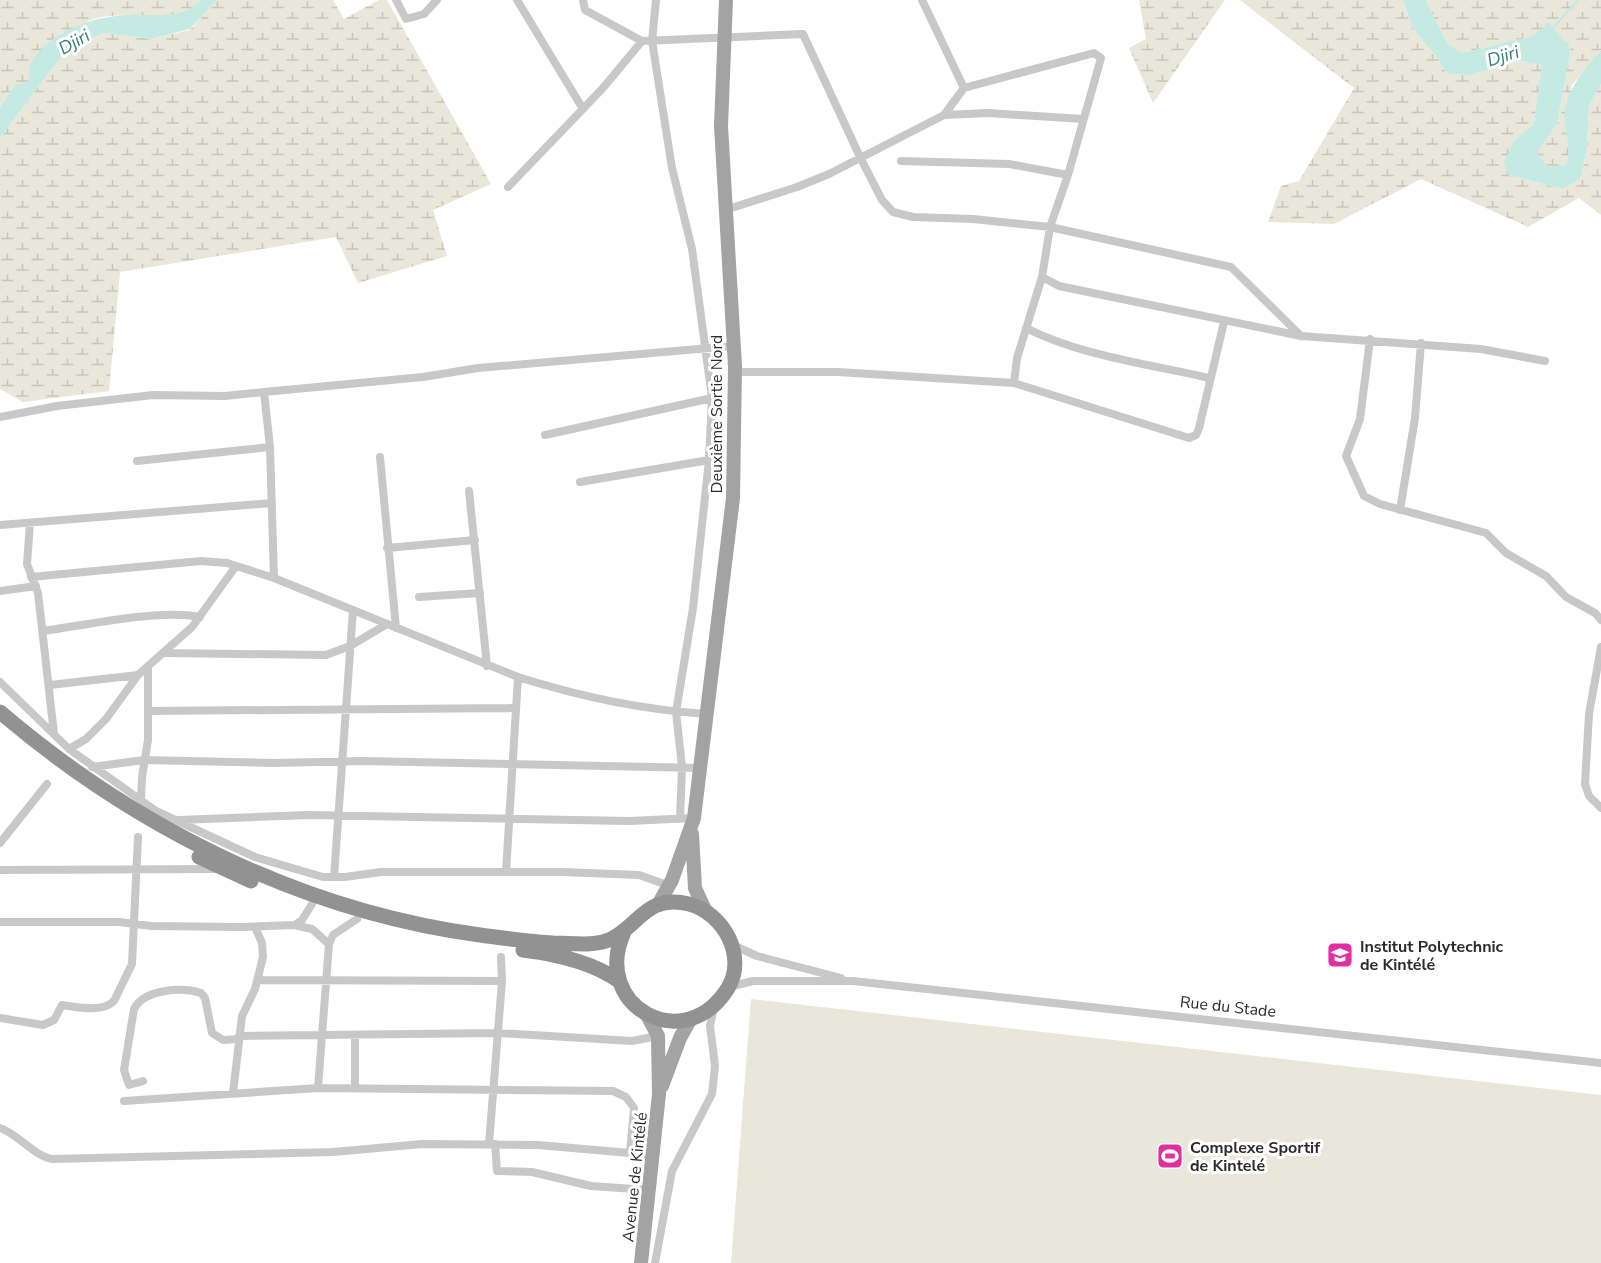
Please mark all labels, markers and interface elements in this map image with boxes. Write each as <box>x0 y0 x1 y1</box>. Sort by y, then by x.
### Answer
water label: Djiri <box>54 23 95 60</box>
water label: Djiri <box>1484 40 1523 72</box>
street label: Deuxième Sortie Nord <box>706 335 728 493</box>
place label: Institut Polytechnic de Kintélé <box>1360 936 1504 976</box>
school or university icon: Institut Polytechnic de Kintélé <box>1325 940 1355 970</box>
street label: Rue du Stade <box>1179 991 1277 1023</box>
street label: Avenue de Kintélé <box>617 1111 653 1243</box>
place label: Complexe Sportif de Kintelé <box>1190 1137 1321 1177</box>
sports icon: Complexe Sportif de Kintelé <box>1155 1141 1185 1171</box>

